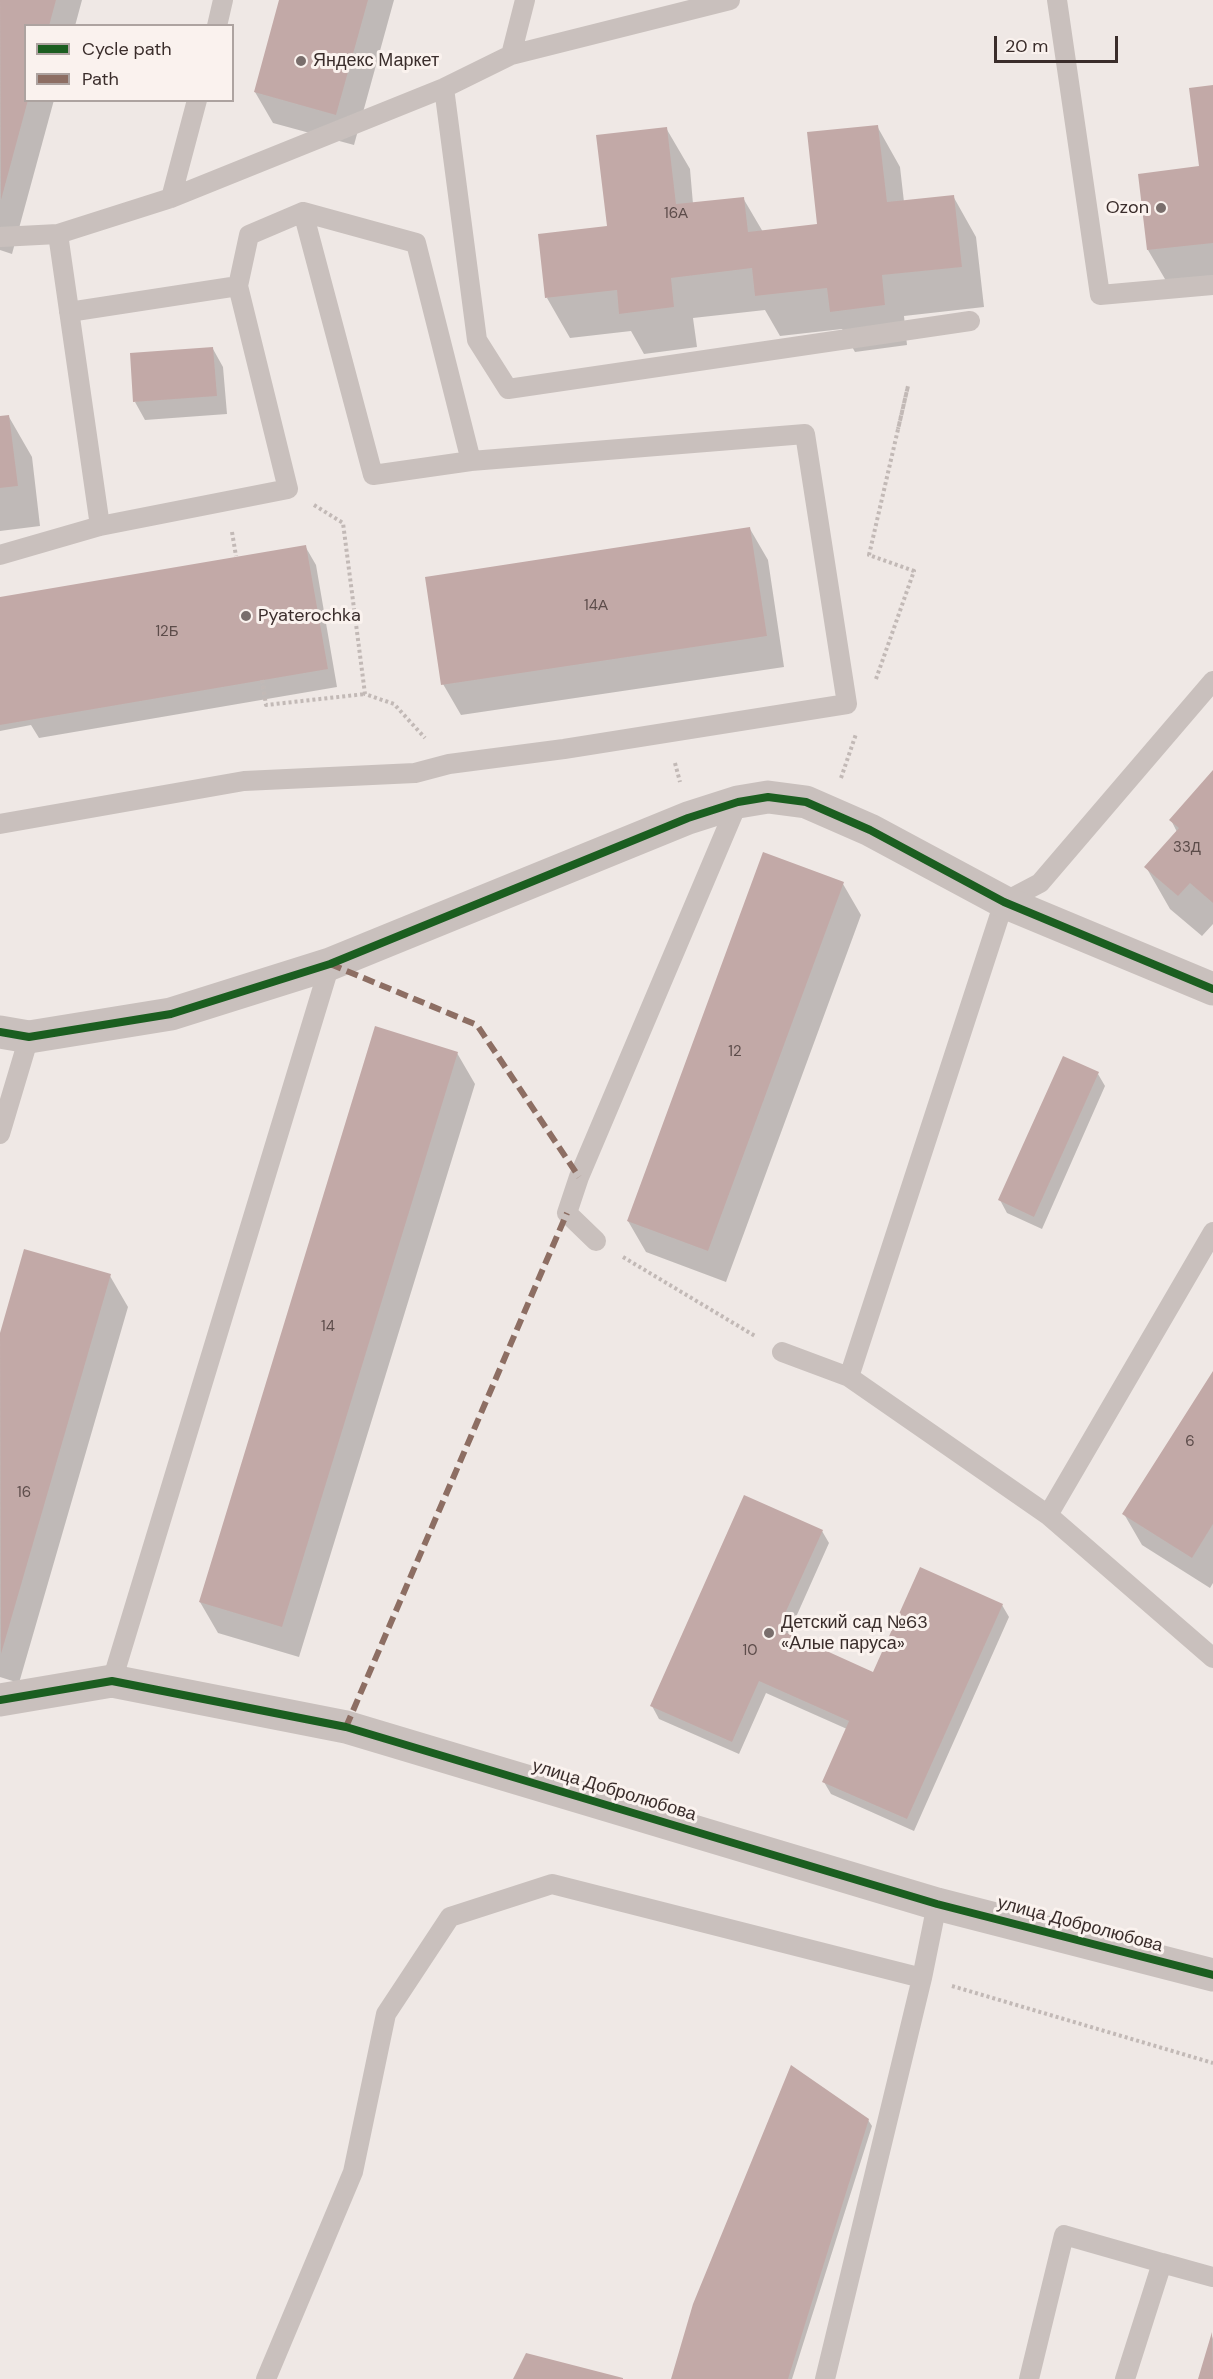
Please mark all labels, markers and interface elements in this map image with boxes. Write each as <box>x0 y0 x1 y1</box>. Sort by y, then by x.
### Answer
legend <box>24 24 234 102</box>
scale bar <box>997 24 1122 62</box>
text: 20 m <box>1005 34 1048 58</box>
text: Cycle path <box>82 37 172 61</box>
place label: Яндекс Маркет <box>313 50 439 72</box>
marker: Яндекс Маркет <box>294 54 308 68</box>
text: Path <box>82 67 119 91</box>
place label: Ozon <box>1106 197 1149 219</box>
marker: Ozon <box>1154 201 1168 215</box>
house number: 16А <box>664 205 688 223</box>
house number: 14А <box>584 597 608 615</box>
place label: Pyaterochka <box>258 605 361 627</box>
marker: Pyaterochka <box>239 609 253 623</box>
house number: 12Б <box>155 623 179 641</box>
house number: 33Д <box>1173 839 1201 857</box>
house number: 12 <box>728 1043 742 1061</box>
house number: 14 <box>321 1318 335 1336</box>
house number: 6 <box>1185 1433 1195 1451</box>
house number: 16 <box>17 1484 31 1502</box>
place label: Детский сад №63 «Алые паруса» <box>781 1612 928 1654</box>
marker: Детский сад №63 «Алые паруса» <box>762 1626 776 1640</box>
house number: 10 <box>743 1642 757 1660</box>
street label: улица Добролюбова <box>529 1756 699 1826</box>
street label: улица Добролюбова <box>995 1893 1165 1957</box>

